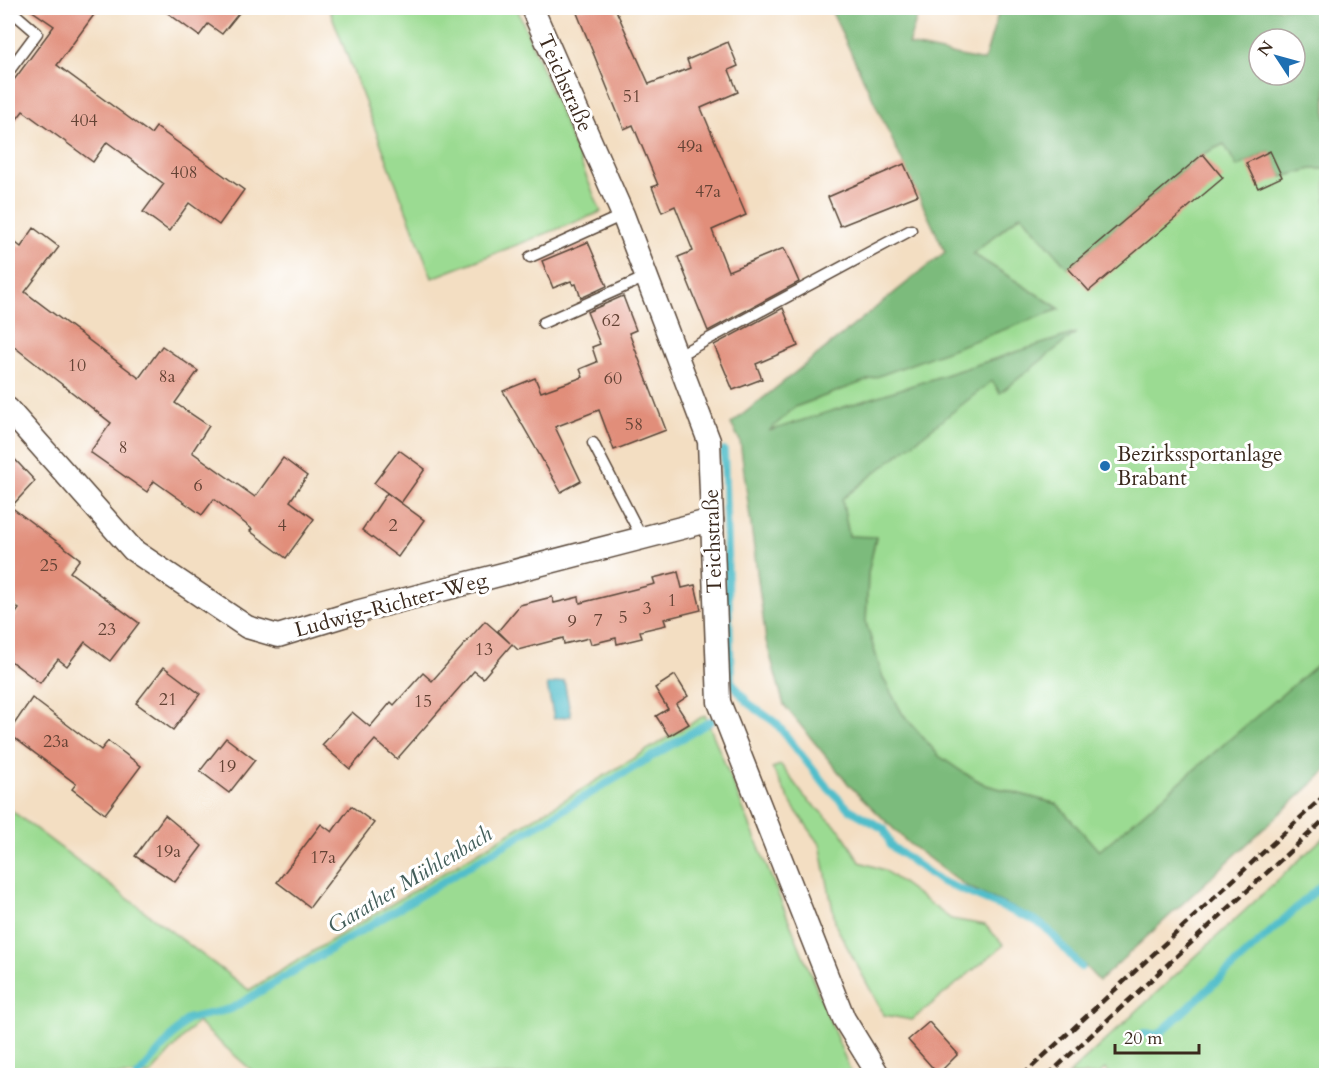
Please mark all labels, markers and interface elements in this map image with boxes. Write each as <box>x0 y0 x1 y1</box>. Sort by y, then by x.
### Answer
north arrow <box>1247 27 1307 87</box>
street label: Teichstraße <box>531 29 599 137</box>
text: N <box>1253 37 1279 61</box>
house number: 51 <box>623 84 641 109</box>
house number: 404 <box>70 108 98 133</box>
house number: 49a <box>677 134 703 159</box>
house number: 408 <box>170 160 198 185</box>
house number: 47a <box>695 179 721 204</box>
house number: 62 <box>602 308 620 333</box>
house number: 10 <box>68 353 86 378</box>
house number: 8a <box>159 364 176 389</box>
house number: 60 <box>604 366 622 391</box>
house number: 58 <box>625 412 643 437</box>
house number: 8 <box>118 435 128 460</box>
place label: Bezirkssportanlage Brabant <box>1117 440 1283 493</box>
marker: Bezirkssportanlage Brabant <box>1098 459 1112 473</box>
house number: 6 <box>193 473 203 498</box>
street label: Teichstraße <box>697 488 729 594</box>
house number: 4 <box>277 513 287 538</box>
house number: 2 <box>388 513 398 538</box>
house number: 25 <box>40 553 58 578</box>
street label: Ludwig-Richter-Weg <box>291 565 491 645</box>
house number: 1 <box>667 588 677 613</box>
house number: 3 <box>642 596 652 621</box>
house number: 5 <box>618 605 628 630</box>
house number: 7 <box>593 608 603 633</box>
house number: 9 <box>567 609 577 634</box>
house number: 23 <box>98 617 116 642</box>
house number: 13 <box>475 637 493 662</box>
house number: 21 <box>159 687 177 712</box>
house number: 15 <box>414 689 432 714</box>
house number: 23a <box>43 729 69 754</box>
house number: 19 <box>218 754 236 779</box>
water label: Garather Mühlenbach <box>322 819 498 941</box>
house number: 19a <box>155 839 181 864</box>
house number: 17a <box>310 845 336 870</box>
scale bar <box>1115 1017 1199 1055</box>
text: 20 m <box>1124 1026 1163 1051</box>

